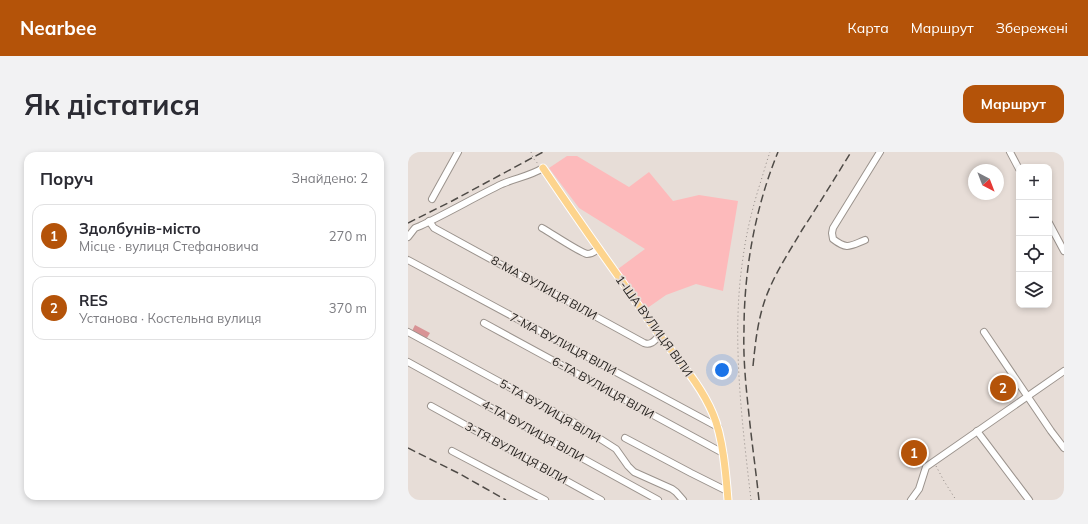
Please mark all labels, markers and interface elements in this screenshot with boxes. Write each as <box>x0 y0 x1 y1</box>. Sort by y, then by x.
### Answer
text: Nearbee <box>20 16 97 40</box>
text: Карта <box>848 19 889 37</box>
text: Маршрут <box>911 19 974 37</box>
text: Збережені <box>996 19 1068 37</box>
button: Маршрут <box>963 85 1064 123</box>
text: Як дістатися <box>24 87 200 122</box>
north arrow <box>968 164 1004 200</box>
map controls <box>1016 164 1052 308</box>
button: + <box>1016 164 1052 200</box>
text: Поруч <box>40 168 93 189</box>
text: Знайдено: 2 <box>291 170 368 186</box>
button: − <box>1016 200 1052 236</box>
text: Здолбунів-місто <box>79 219 201 238</box>
text: 1 <box>50 228 58 244</box>
text: 270 m <box>329 228 367 244</box>
button: locate <box>1016 236 1052 272</box>
text: Місце · вулиця Стефановича <box>79 238 259 254</box>
street label: 8-МА ВУЛИЦЯ ВІЛИ <box>489 252 600 323</box>
street label: 1-ША ВУЛИЦЯ ВІЛИ <box>613 272 696 379</box>
button: layers <box>1016 272 1052 308</box>
text: RES <box>79 291 108 310</box>
text: 2 <box>50 300 58 316</box>
text: 370 m <box>329 300 367 316</box>
street label: 7-МА ВУЛИЦЯ ВІЛИ <box>507 309 619 378</box>
text: Установа · Костельна вулиця <box>79 310 261 326</box>
street label: 6-ТА ВУЛИЦЯ ВІЛИ <box>550 353 657 422</box>
your location <box>712 360 732 380</box>
pin: 2 <box>990 373 1016 403</box>
street label: 5-ТА ВУЛИЦЯ ВІЛИ <box>497 376 603 446</box>
street label: 4-ТА ВУЛИЦЯ ВІЛИ <box>480 396 587 465</box>
street label: 3-ТЯ ВУЛИЦЯ ВІЛИ <box>462 418 570 487</box>
pin: 1 <box>901 438 927 468</box>

